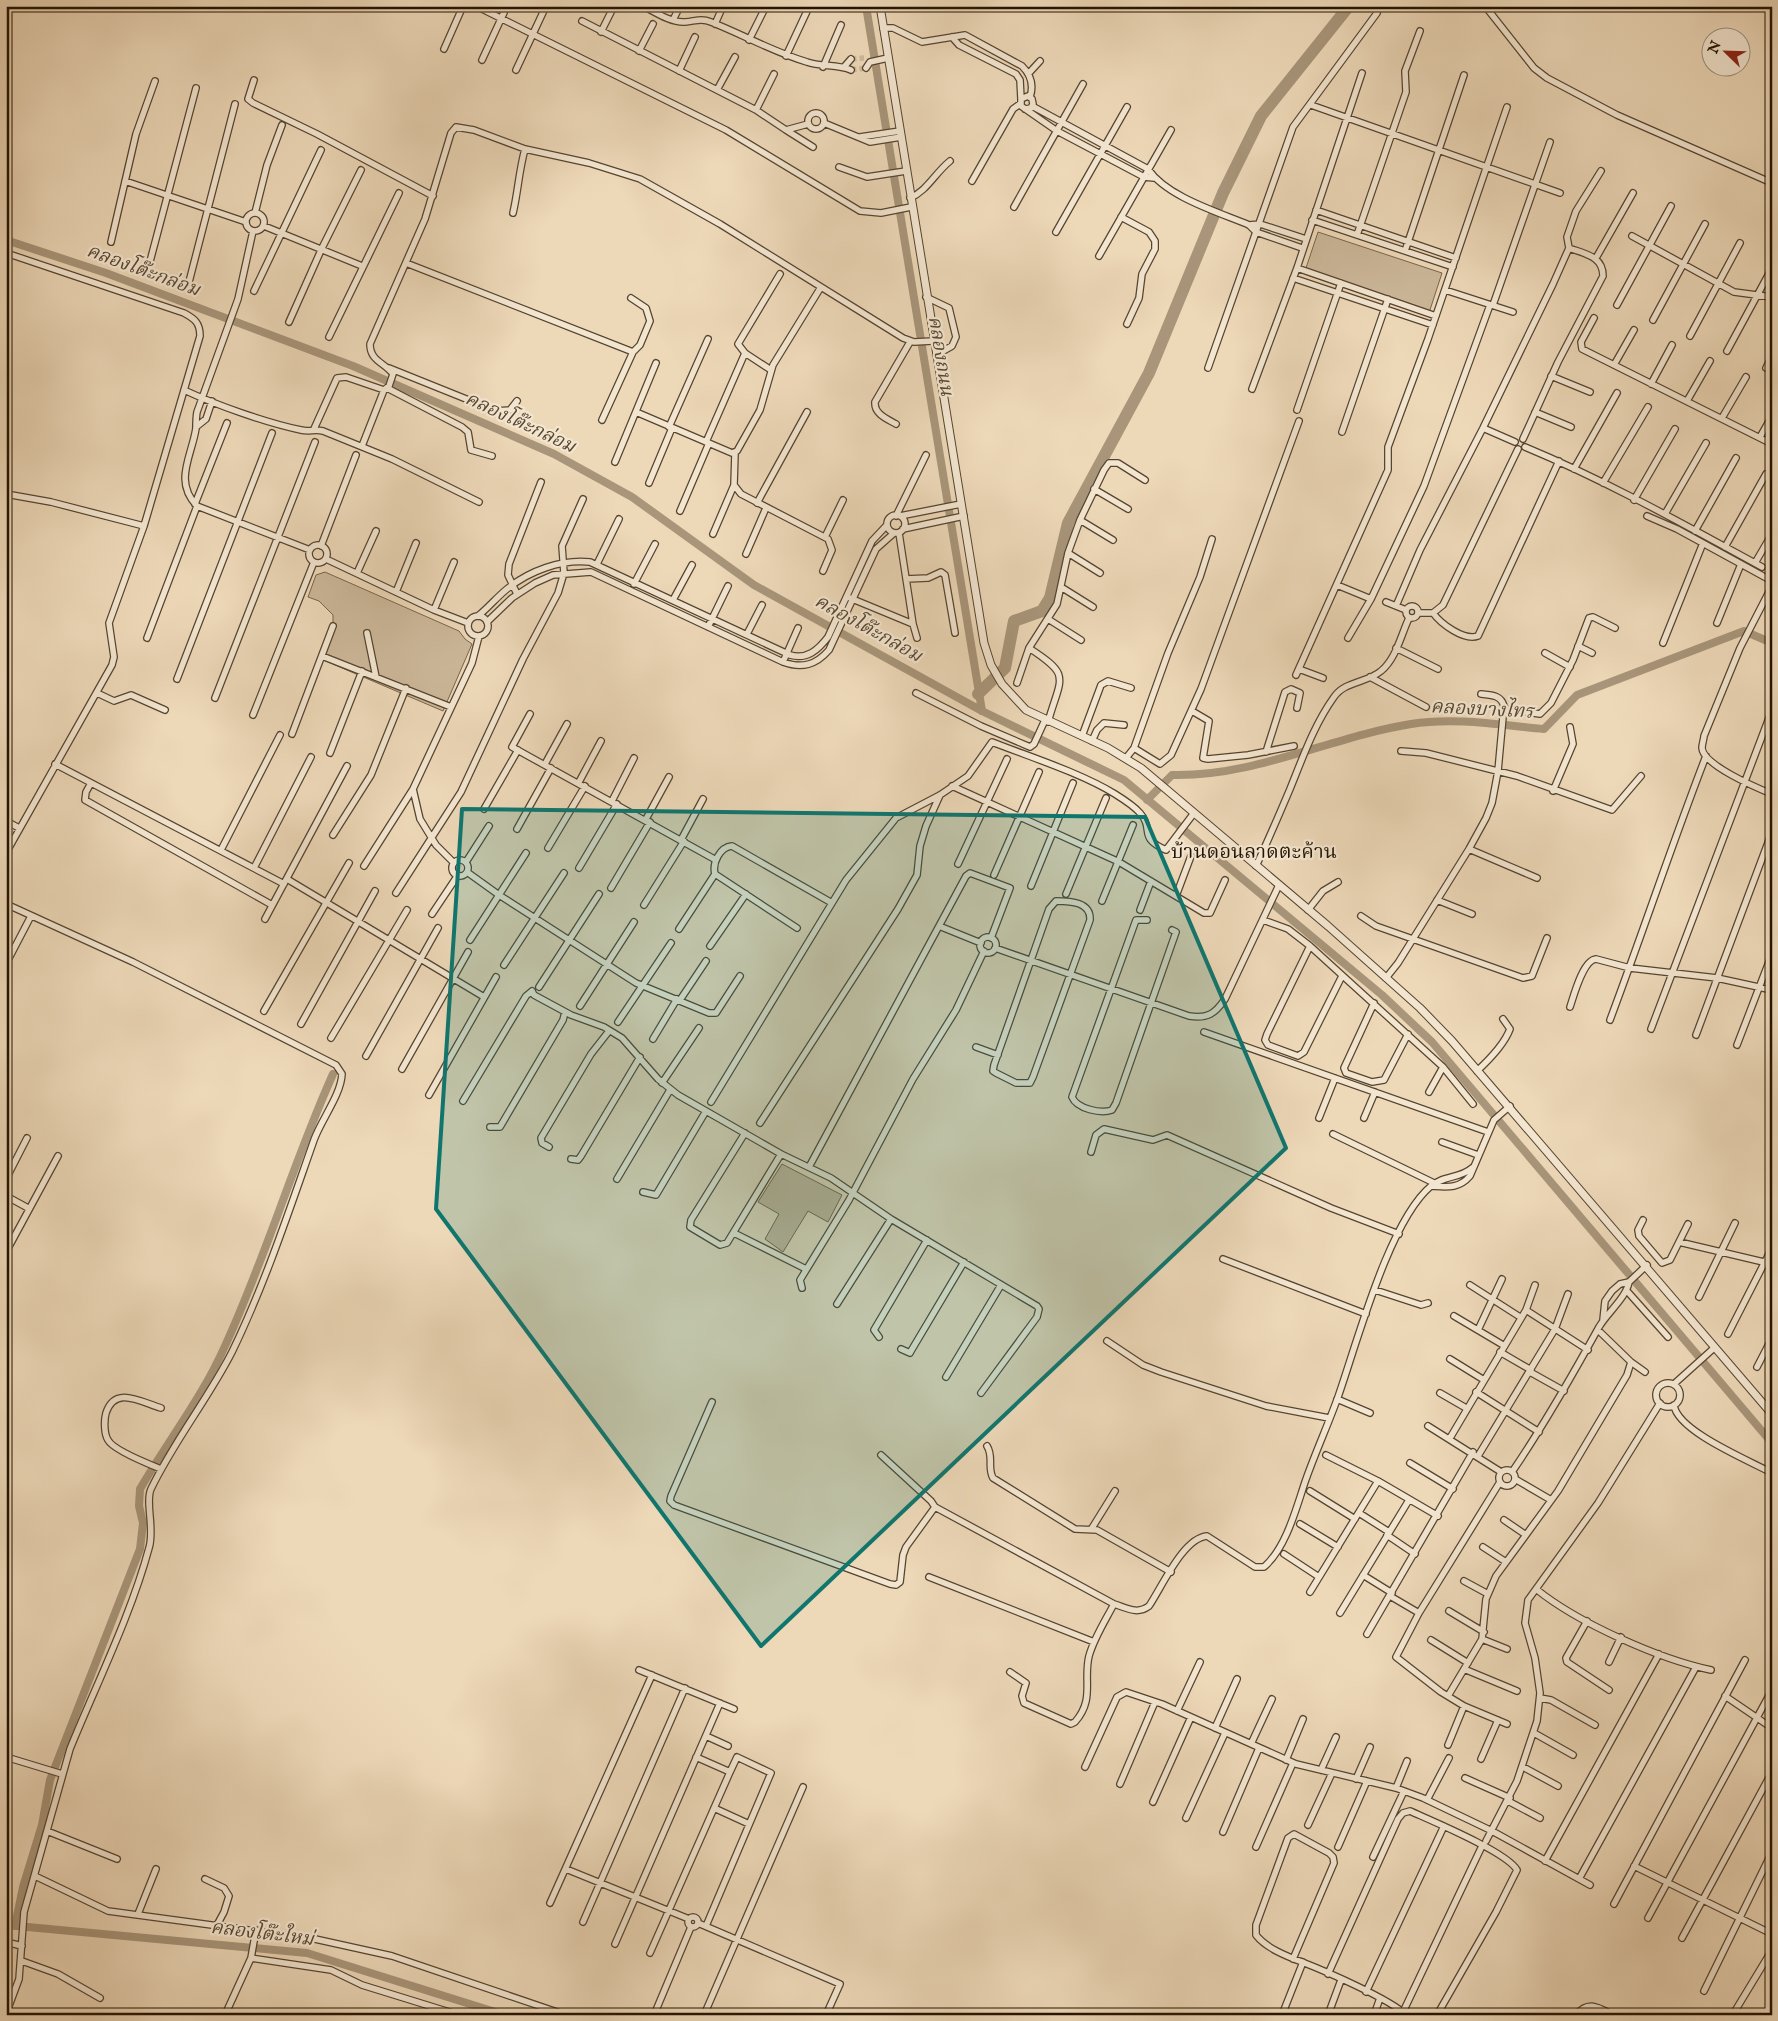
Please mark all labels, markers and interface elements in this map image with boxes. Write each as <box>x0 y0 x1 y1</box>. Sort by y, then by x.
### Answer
north arrow <box>1700 28 1750 78</box>
text: N <box>1704 38 1726 57</box>
water label: คลองโต๊ะกล่อม <box>83 237 205 303</box>
water label: คลองถนน <box>922 314 958 398</box>
water label: คลองโต๊ะกล่อม <box>461 384 582 460</box>
water label: คลองโต๊ะกล่อม <box>810 587 929 669</box>
water label: คลองบางไทร <box>1430 692 1537 725</box>
district label: บ้านดอนลาดตะค้าน <box>1171 840 1337 865</box>
water label: คลองโต๊ะใหม่ <box>209 1913 318 1953</box>

